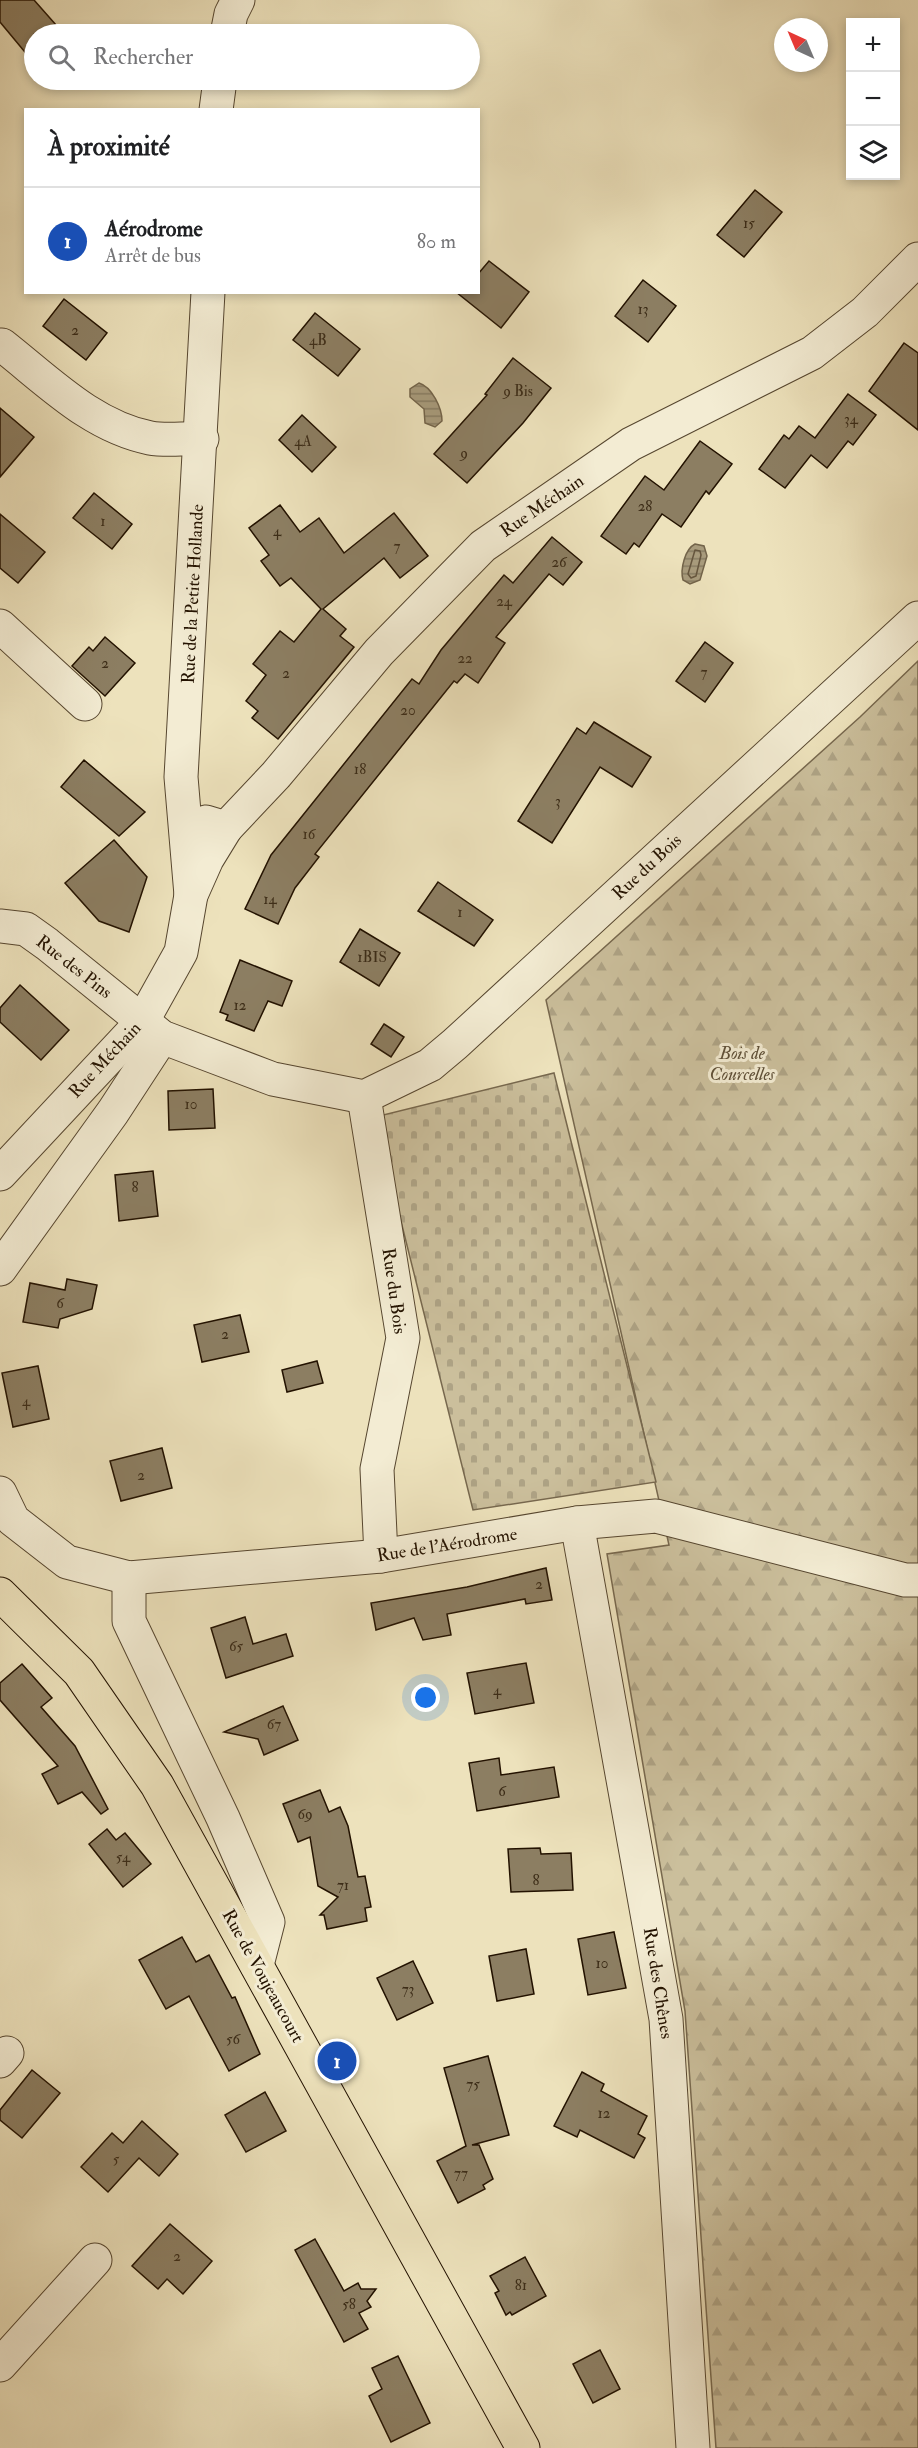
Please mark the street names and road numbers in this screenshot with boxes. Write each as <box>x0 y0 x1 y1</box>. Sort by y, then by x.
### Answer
street label: Rue Méchain <box>496 470 588 542</box>
street label: Rue de la Petite Hollande <box>177 503 209 684</box>
street label: Rue du Bois <box>607 829 687 905</box>
street label: Rue des Pins <box>31 930 117 1004</box>
street label: Rue Méchain <box>64 1017 146 1103</box>
street label: Rue du Bois <box>377 1246 411 1336</box>
street label: Rue de l'Aérodrome <box>375 1522 519 1567</box>
street label: Rue de Voujeaucourt <box>217 1905 309 2047</box>
street label: Rue des Chênes <box>638 1925 678 2041</box>

